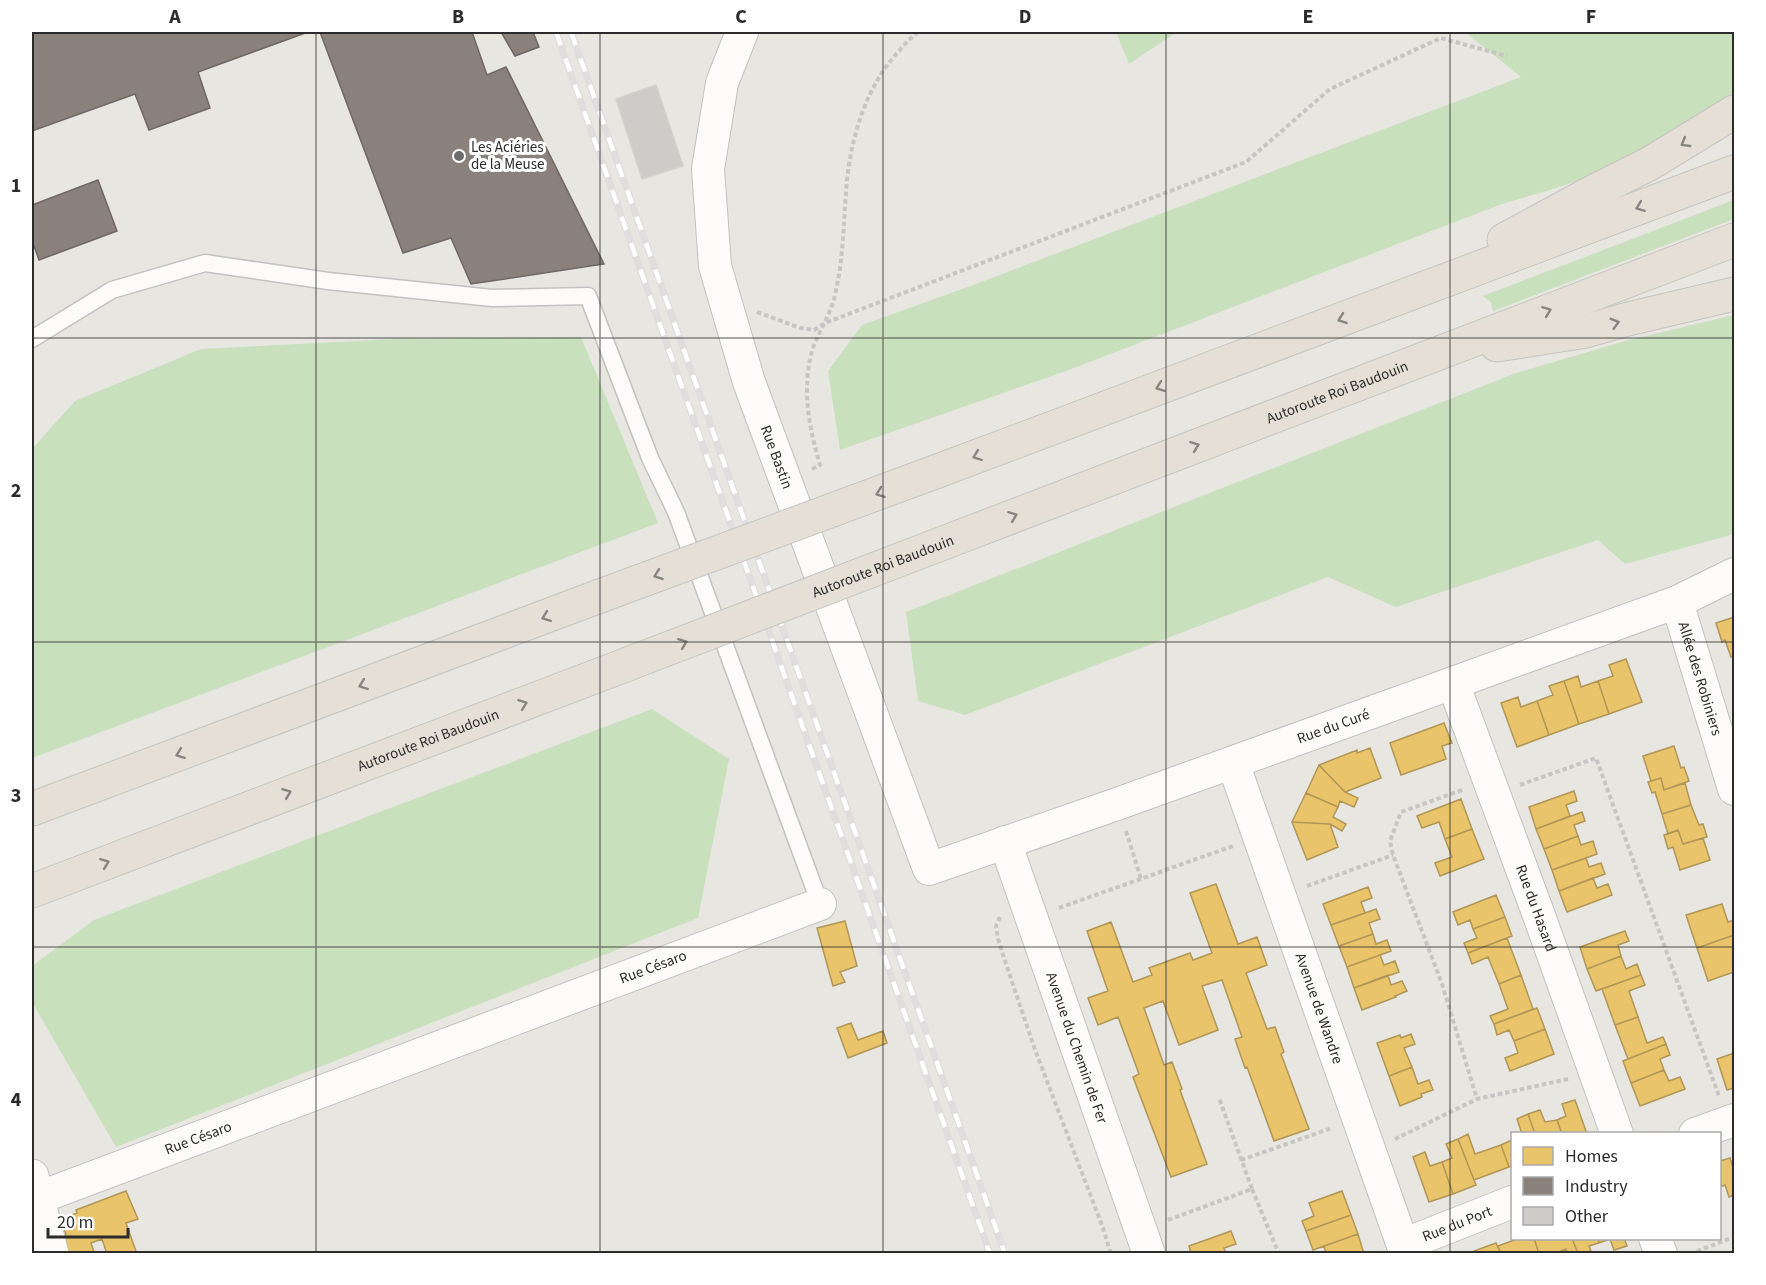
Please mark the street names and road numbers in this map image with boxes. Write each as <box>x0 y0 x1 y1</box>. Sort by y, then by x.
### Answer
street label: Autoroute Roi Baudouin <box>1263 356 1411 429</box>
street label: Rue Bastin <box>755 422 798 492</box>
street label: Autoroute Roi Baudouin <box>809 530 957 603</box>
street label: Allée des Robiniers <box>1673 619 1727 738</box>
street label: Autoroute Roi Baudouin <box>354 704 502 777</box>
street label: Rue du Curé <box>1294 704 1373 749</box>
street label: Rue du Hasard <box>1510 862 1561 955</box>
street label: Rue Césaro <box>617 945 690 989</box>
street label: Avenue de Wandre <box>1290 950 1348 1067</box>
street label: Avenue du Chemin de Fer <box>1040 969 1113 1127</box>
street label: Rue Césaro <box>162 1116 235 1160</box>
street label: Rue du Port <box>1419 1201 1495 1247</box>

